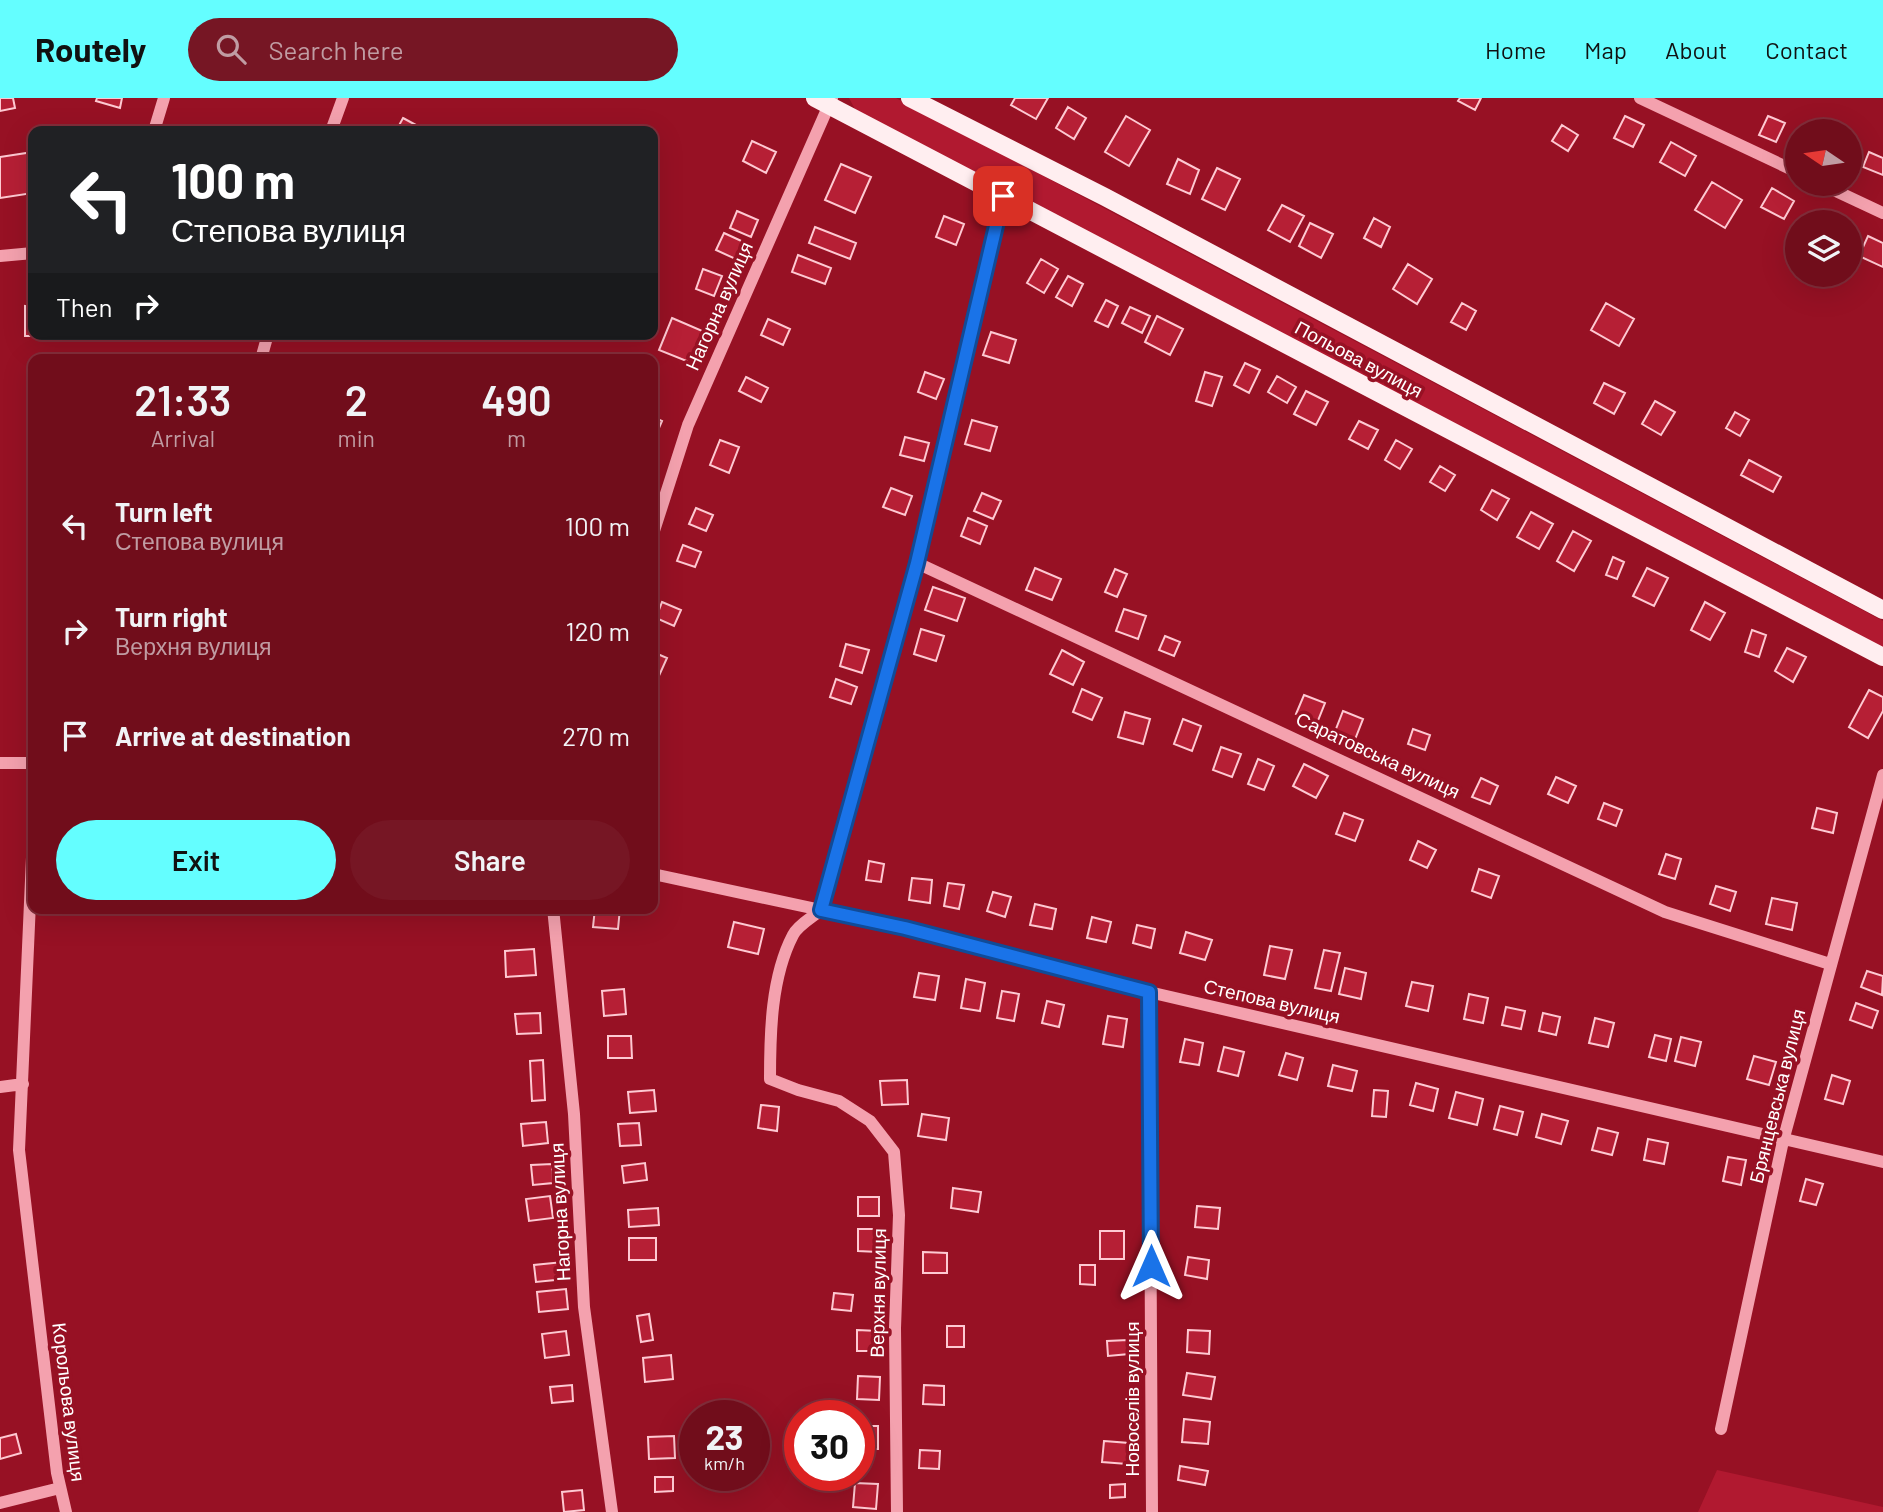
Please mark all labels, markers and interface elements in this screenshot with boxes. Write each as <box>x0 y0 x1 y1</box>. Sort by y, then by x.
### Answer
search box <box>188 18 678 81</box>
text: Routely <box>35 29 146 69</box>
icon: search <box>212 30 250 68</box>
text: Search here <box>268 34 404 65</box>
text: Home <box>1485 35 1546 64</box>
text: Map <box>1584 35 1627 64</box>
text: About <box>1665 35 1727 64</box>
text: Contact <box>1765 35 1848 64</box>
north arrow <box>1785 119 1862 196</box>
map controls <box>1785 119 1862 287</box>
text: 100 m <box>171 150 295 209</box>
icon: left <box>56 154 147 245</box>
pin <box>973 166 1033 226</box>
icon: arrive <box>984 177 1022 215</box>
text: Степова вулиця <box>171 210 406 248</box>
button: layers <box>1785 210 1862 287</box>
street label: Нагорна вулиця <box>680 238 757 374</box>
icon: right <box>127 287 165 325</box>
text: Then <box>56 291 113 322</box>
street label: Польова вулиця <box>1291 315 1427 402</box>
text: 21:33 <box>134 374 231 424</box>
text: 2 <box>345 374 368 424</box>
text: 490 <box>481 374 552 424</box>
text: Arrival <box>151 424 215 452</box>
text: min <box>338 424 375 452</box>
text: m <box>507 424 526 452</box>
text: Turn left <box>115 496 213 527</box>
icon: left <box>56 507 94 545</box>
text: 100 m <box>565 510 630 541</box>
text: Степова вулиця <box>115 527 284 555</box>
text: Turn right <box>115 601 228 632</box>
icon: right <box>56 612 94 650</box>
text: 120 m <box>566 615 630 646</box>
text: Верхня вулиця <box>115 632 272 660</box>
street label: Саратовська вулиця <box>1293 706 1464 803</box>
icon: arrive <box>56 717 94 755</box>
text: Arrive at destination <box>115 720 351 751</box>
text: 270 m <box>562 720 630 751</box>
button: Exit <box>56 820 336 900</box>
button: Share <box>350 820 630 900</box>
street label: Степова вулиця <box>1202 974 1343 1027</box>
street label: Брянцевська вулиця <box>1744 1006 1809 1185</box>
street label: Нагорна вулиця <box>544 1142 575 1282</box>
street label: Верхня вулиця <box>865 1228 890 1358</box>
position arrow <box>1114 1229 1188 1303</box>
street label: Корольова вулиця <box>48 1321 91 1483</box>
street label: Новоселів вулиця <box>1120 1321 1143 1477</box>
speed limit sign: 30 <box>784 1400 875 1491</box>
text: 23 <box>705 1415 744 1457</box>
text: km/h <box>704 1452 745 1474</box>

